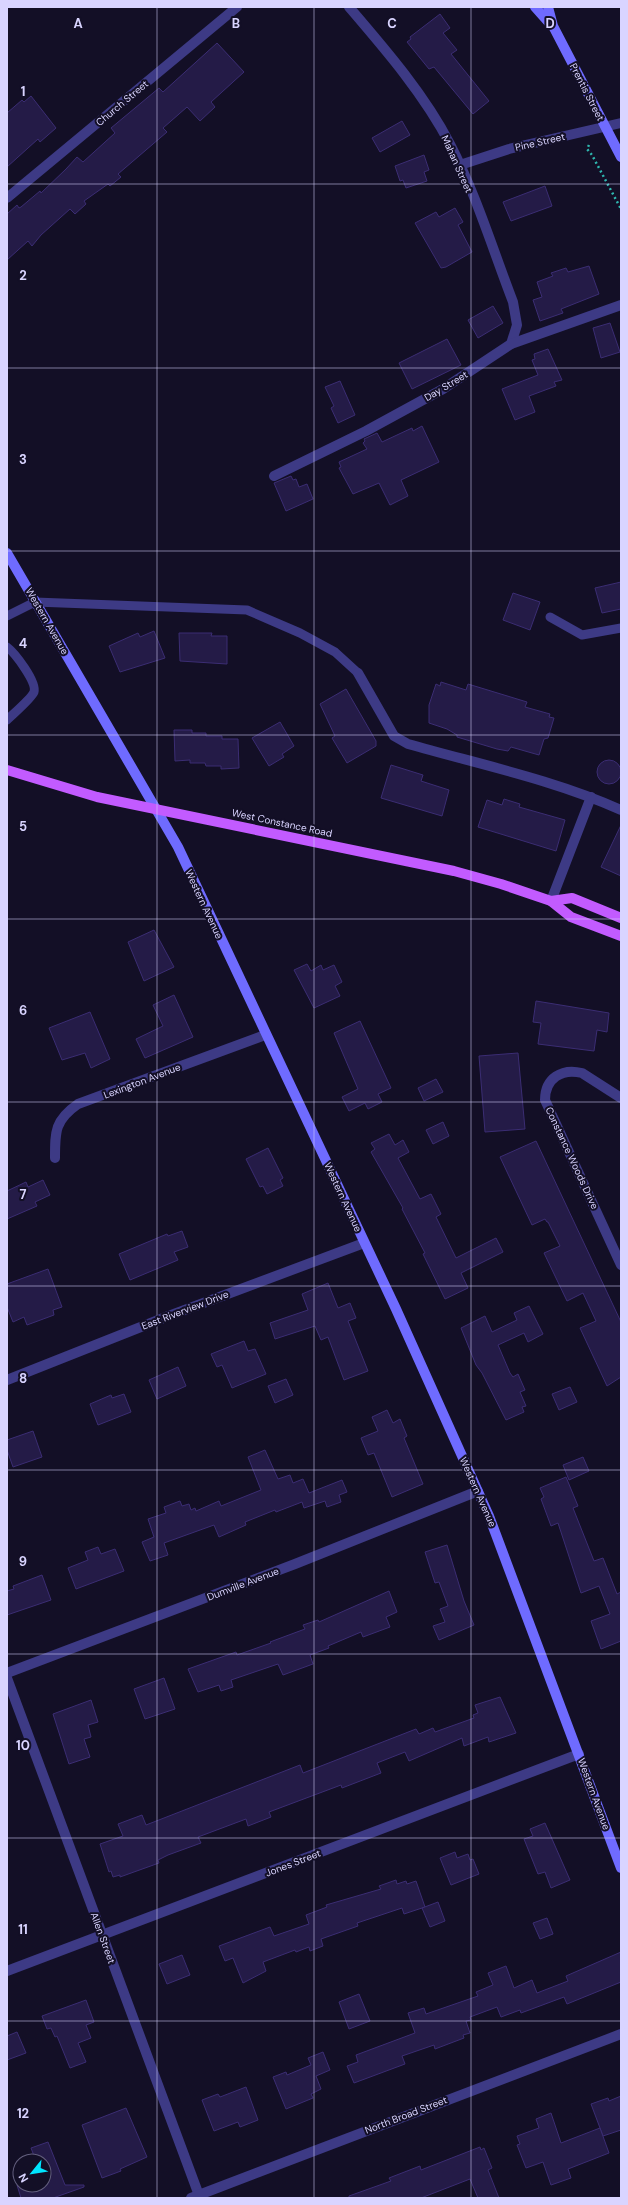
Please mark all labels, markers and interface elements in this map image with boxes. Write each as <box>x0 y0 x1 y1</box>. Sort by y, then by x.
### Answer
text: A <box>73 15 83 32</box>
text: B <box>232 15 240 32</box>
text: C <box>387 15 397 32</box>
text: D <box>545 15 555 32</box>
street label: Prentis Street <box>567 61 607 123</box>
street label: Church Street <box>93 77 151 129</box>
text: 1 <box>21 83 25 100</box>
street label: Pine Street <box>514 130 566 154</box>
street label: Mahan Street <box>438 133 476 195</box>
text: 2 <box>19 267 27 284</box>
street label: Day Street <box>422 368 470 404</box>
text: 3 <box>19 451 27 468</box>
street label: Western Avenue <box>23 585 72 657</box>
text: 4 <box>19 635 27 652</box>
street label: West Constance Road <box>231 806 333 840</box>
text: 5 <box>19 818 27 835</box>
street label: Western Avenue <box>182 867 226 941</box>
text: 6 <box>19 1002 27 1019</box>
street label: Lexington Avenue <box>102 1060 183 1102</box>
street label: Constance Woods Drive <box>543 1105 602 1212</box>
street label: Western Avenue <box>321 1160 365 1234</box>
text: 7 <box>20 1186 27 1203</box>
street label: East Riverview Drive <box>140 1287 231 1333</box>
text: 8 <box>19 1370 27 1387</box>
street label: Western Avenue <box>457 1455 499 1529</box>
text: 9 <box>19 1553 27 1570</box>
street label: Dumville Avenue <box>205 1564 281 1604</box>
text: 10 <box>16 1737 30 1754</box>
street label: Western Avenue <box>575 1756 613 1832</box>
street label: Jones Street <box>263 1846 323 1880</box>
street label: Allen Street <box>88 1911 118 1965</box>
text: 11 <box>18 1921 28 1938</box>
street label: North Broad Street <box>363 2093 449 2137</box>
text: 12 <box>17 2105 29 2122</box>
north arrow <box>12 2153 52 2193</box>
text: N <box>15 2171 31 2185</box>

